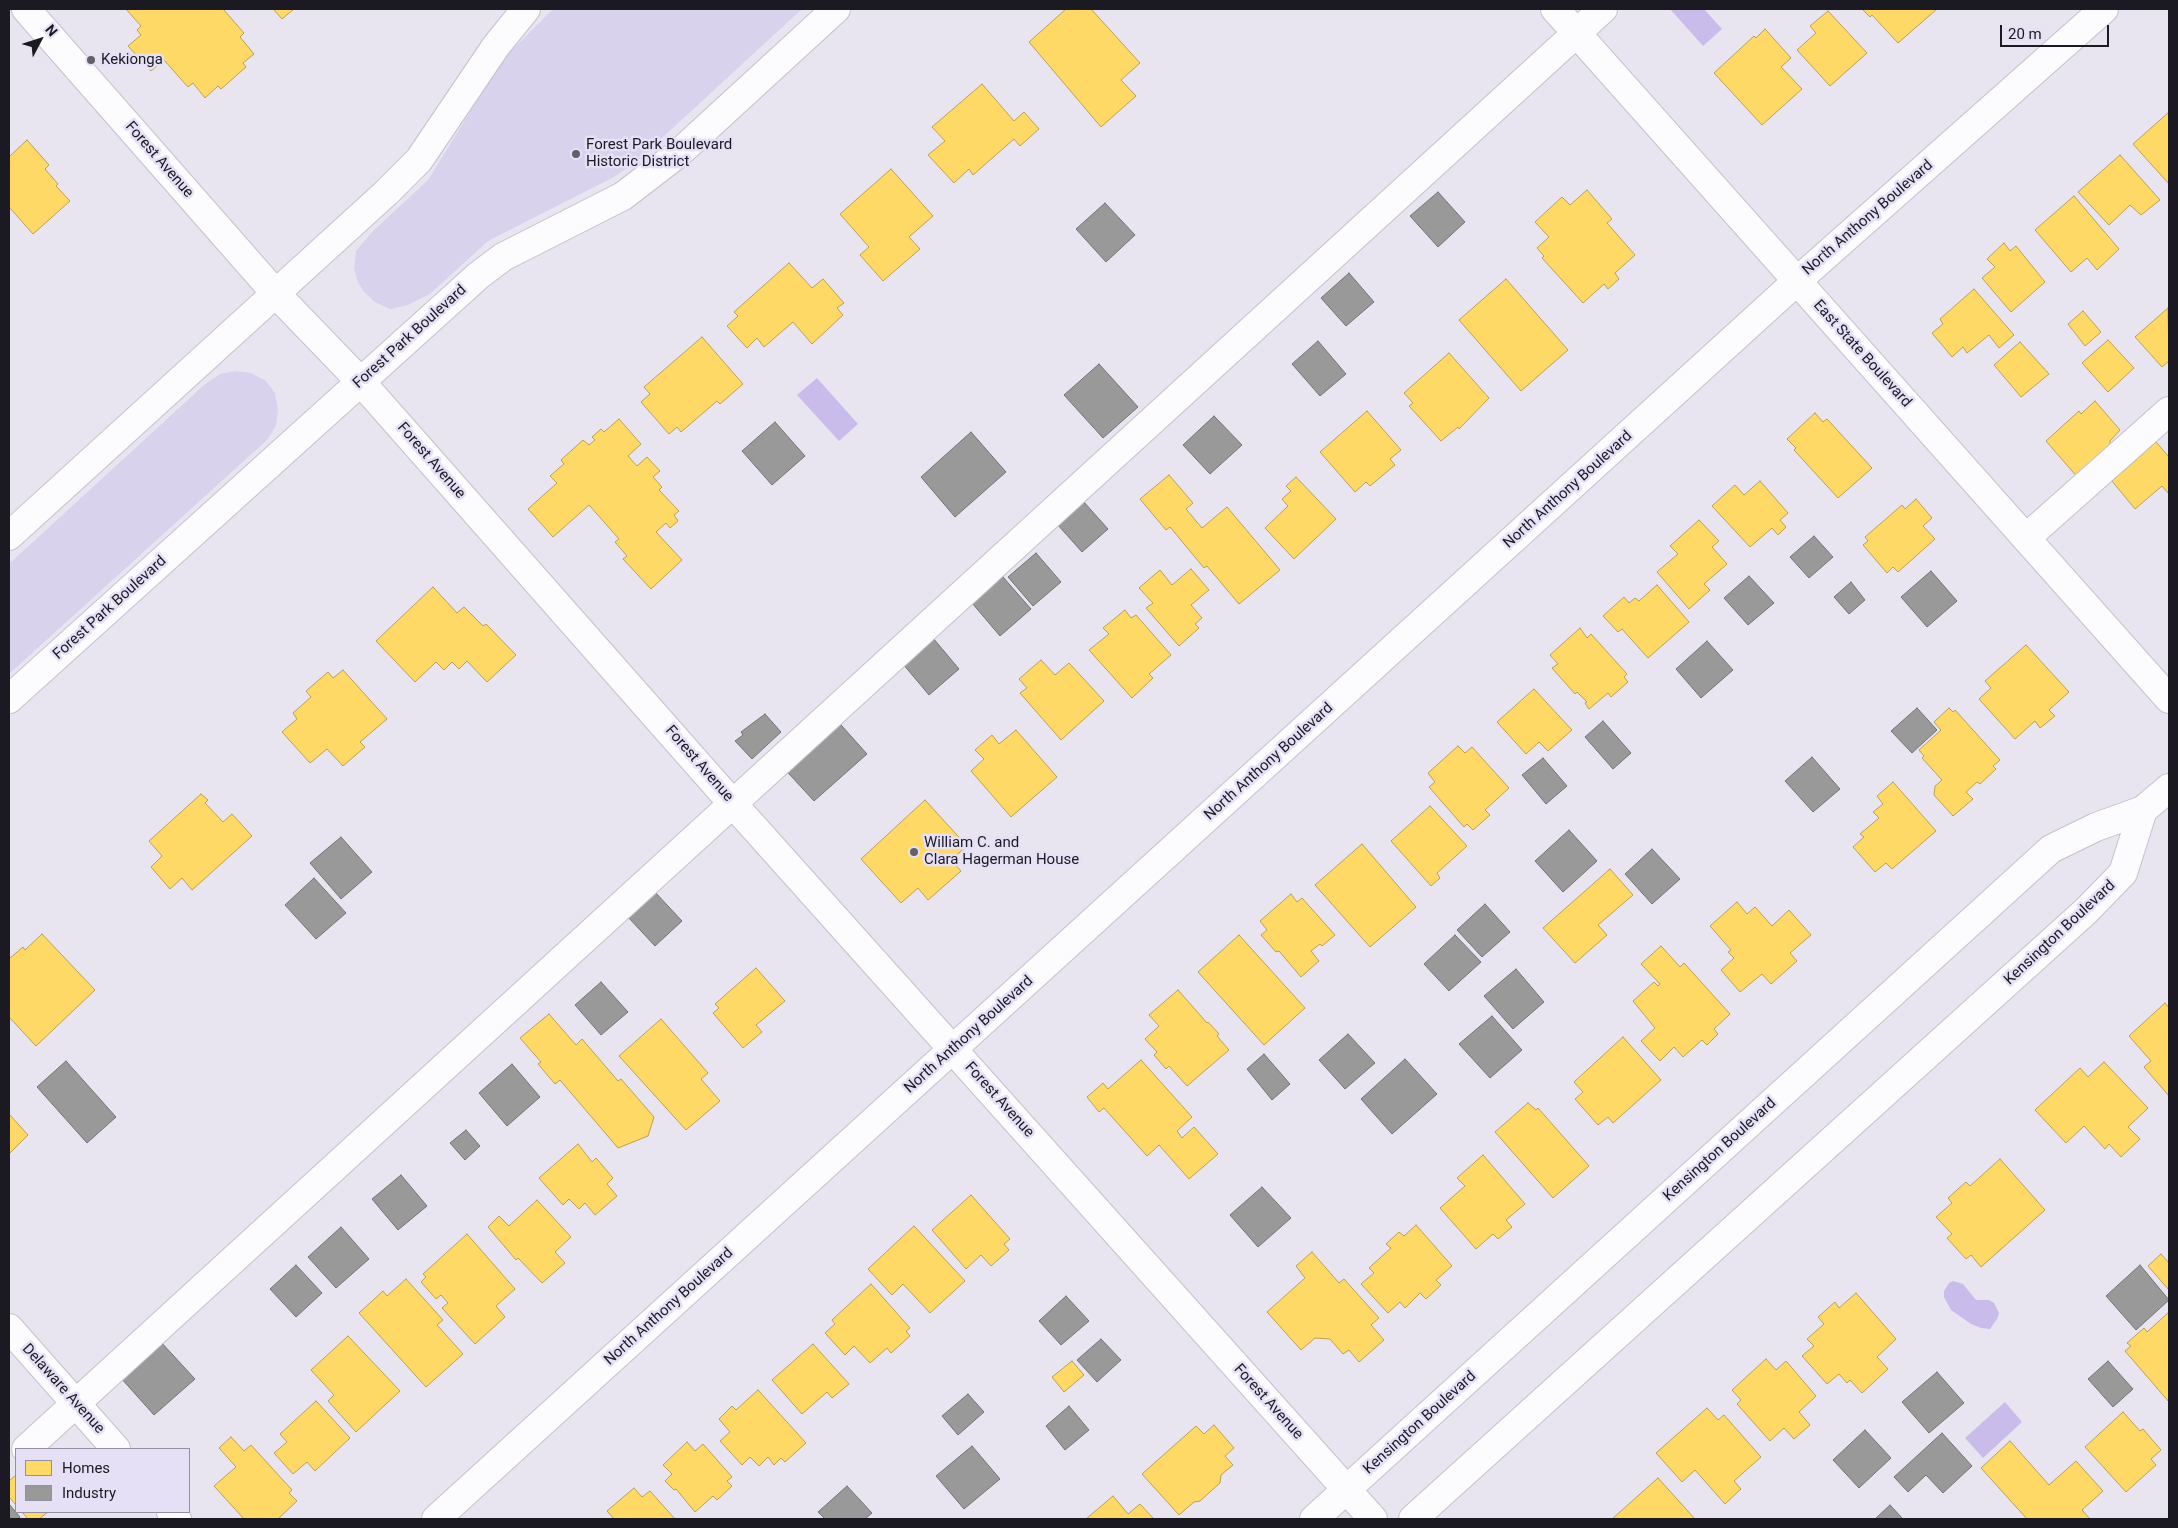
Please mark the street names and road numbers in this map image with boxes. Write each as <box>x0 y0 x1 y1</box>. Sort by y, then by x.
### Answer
street label: Forest Avenue <box>121 118 197 202</box>
street label: North Anthony Boulevard <box>1799 156 1937 280</box>
street label: Forest Park Boulevard <box>350 281 470 393</box>
street label: East State Boulevard <box>1809 297 1915 411</box>
street label: Forest Avenue <box>393 419 469 503</box>
street label: North Anthony Boulevard <box>1500 427 1636 553</box>
street label: Forest Park Boulevard <box>50 552 170 664</box>
street label: North Anthony Boulevard <box>1201 699 1337 825</box>
street label: Forest Avenue <box>661 722 737 806</box>
street label: Kensington Boulevard <box>2001 877 2119 989</box>
street label: North Anthony Boulevard <box>901 972 1037 1098</box>
street label: Forest Avenue <box>961 1059 1037 1141</box>
street label: Kensington Boulevard <box>1660 1095 1780 1205</box>
street label: North Anthony Boulevard <box>601 1244 737 1370</box>
street label: Delaware Avenue <box>18 1340 108 1438</box>
street label: Forest Avenue <box>1230 1361 1306 1443</box>
street label: Kensington Boulevard <box>1360 1368 1480 1478</box>

